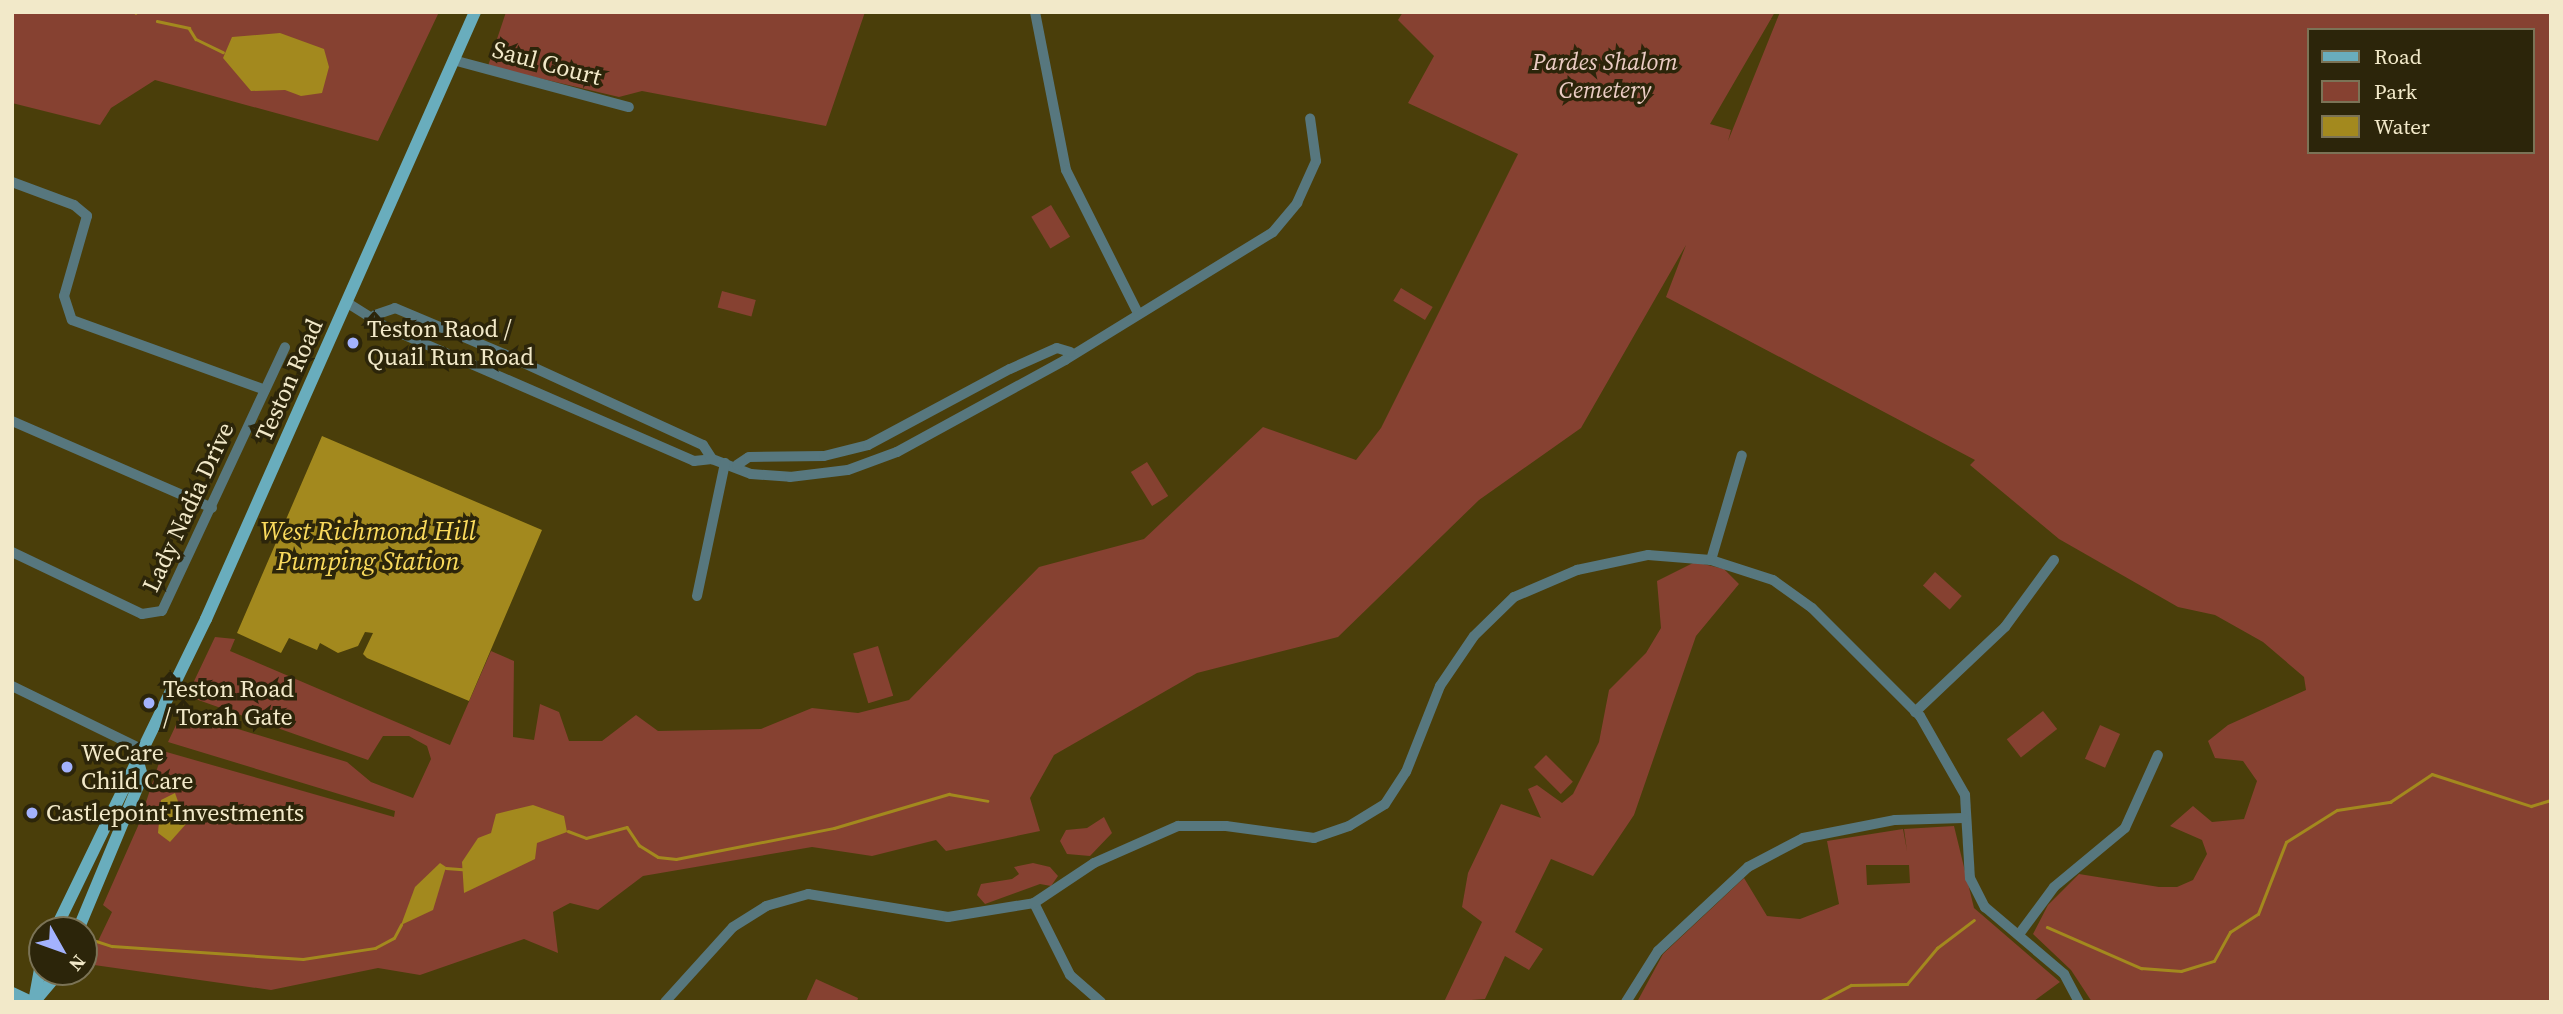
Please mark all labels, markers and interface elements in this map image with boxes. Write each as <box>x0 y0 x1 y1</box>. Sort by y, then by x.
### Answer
legend <box>2308 28 2535 154</box>
street label: Saul Court <box>489 35 605 91</box>
text: Road <box>2374 42 2422 71</box>
park label: Pardes Shalom Cemetery <box>1532 48 1678 104</box>
text: Park <box>2374 77 2417 106</box>
text: Water <box>2374 112 2430 141</box>
street label: Teston Road <box>249 314 329 446</box>
place label: Teston Raod / Quail Run Road <box>367 315 534 371</box>
marker: Teston Raod / Quail Run Road <box>345 335 361 351</box>
street label: Lady Nadia Drive <box>136 418 240 596</box>
water label: West Richmond Hill Pumping Station <box>260 516 476 578</box>
place label: Teston Road / Torah Gate <box>163 675 294 731</box>
marker: Teston Road / Torah Gate <box>141 695 157 711</box>
place label: WeCare Child Care <box>81 739 193 795</box>
marker: WeCare Child Care <box>59 759 75 775</box>
place label: Castlepoint Investments <box>46 799 304 827</box>
marker: Castlepoint Investments <box>24 805 40 821</box>
north arrow <box>28 916 98 986</box>
text: N <box>63 950 92 977</box>

